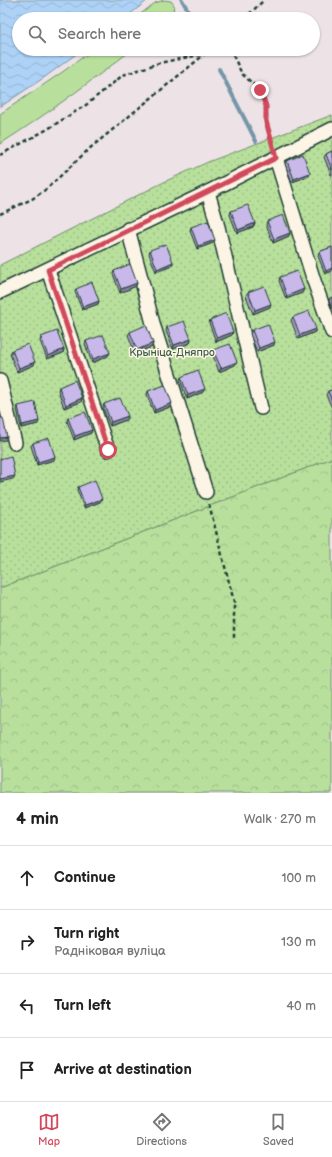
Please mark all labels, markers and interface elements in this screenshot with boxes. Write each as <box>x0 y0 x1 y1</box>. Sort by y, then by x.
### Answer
search box <box>12 12 320 56</box>
icon: search <box>26 23 48 45</box>
text: Search here <box>58 25 141 44</box>
route end <box>251 81 269 99</box>
park label: Крыніца-Дняпро <box>129 346 215 359</box>
route start <box>99 441 117 459</box>
text: 4 min <box>16 809 59 829</box>
text: Walk · 270 m <box>244 811 316 827</box>
icon: ahead <box>16 867 38 889</box>
text: Continue <box>54 868 116 887</box>
text: 100 m <box>281 870 316 886</box>
text: Turn right <box>54 924 119 943</box>
icon: right <box>16 931 38 953</box>
text: 130 m <box>281 934 316 950</box>
text: Радніковая вуліца <box>54 943 166 959</box>
icon: left <box>16 995 38 1017</box>
text: Turn left <box>54 996 111 1015</box>
text: 40 m <box>286 998 316 1014</box>
icon: arrive <box>16 1059 38 1081</box>
text: Arrive at destination <box>54 1060 192 1079</box>
tab: Map <box>38 1111 60 1148</box>
tab: Directions <box>136 1111 187 1148</box>
tab: Saved <box>263 1111 294 1148</box>

